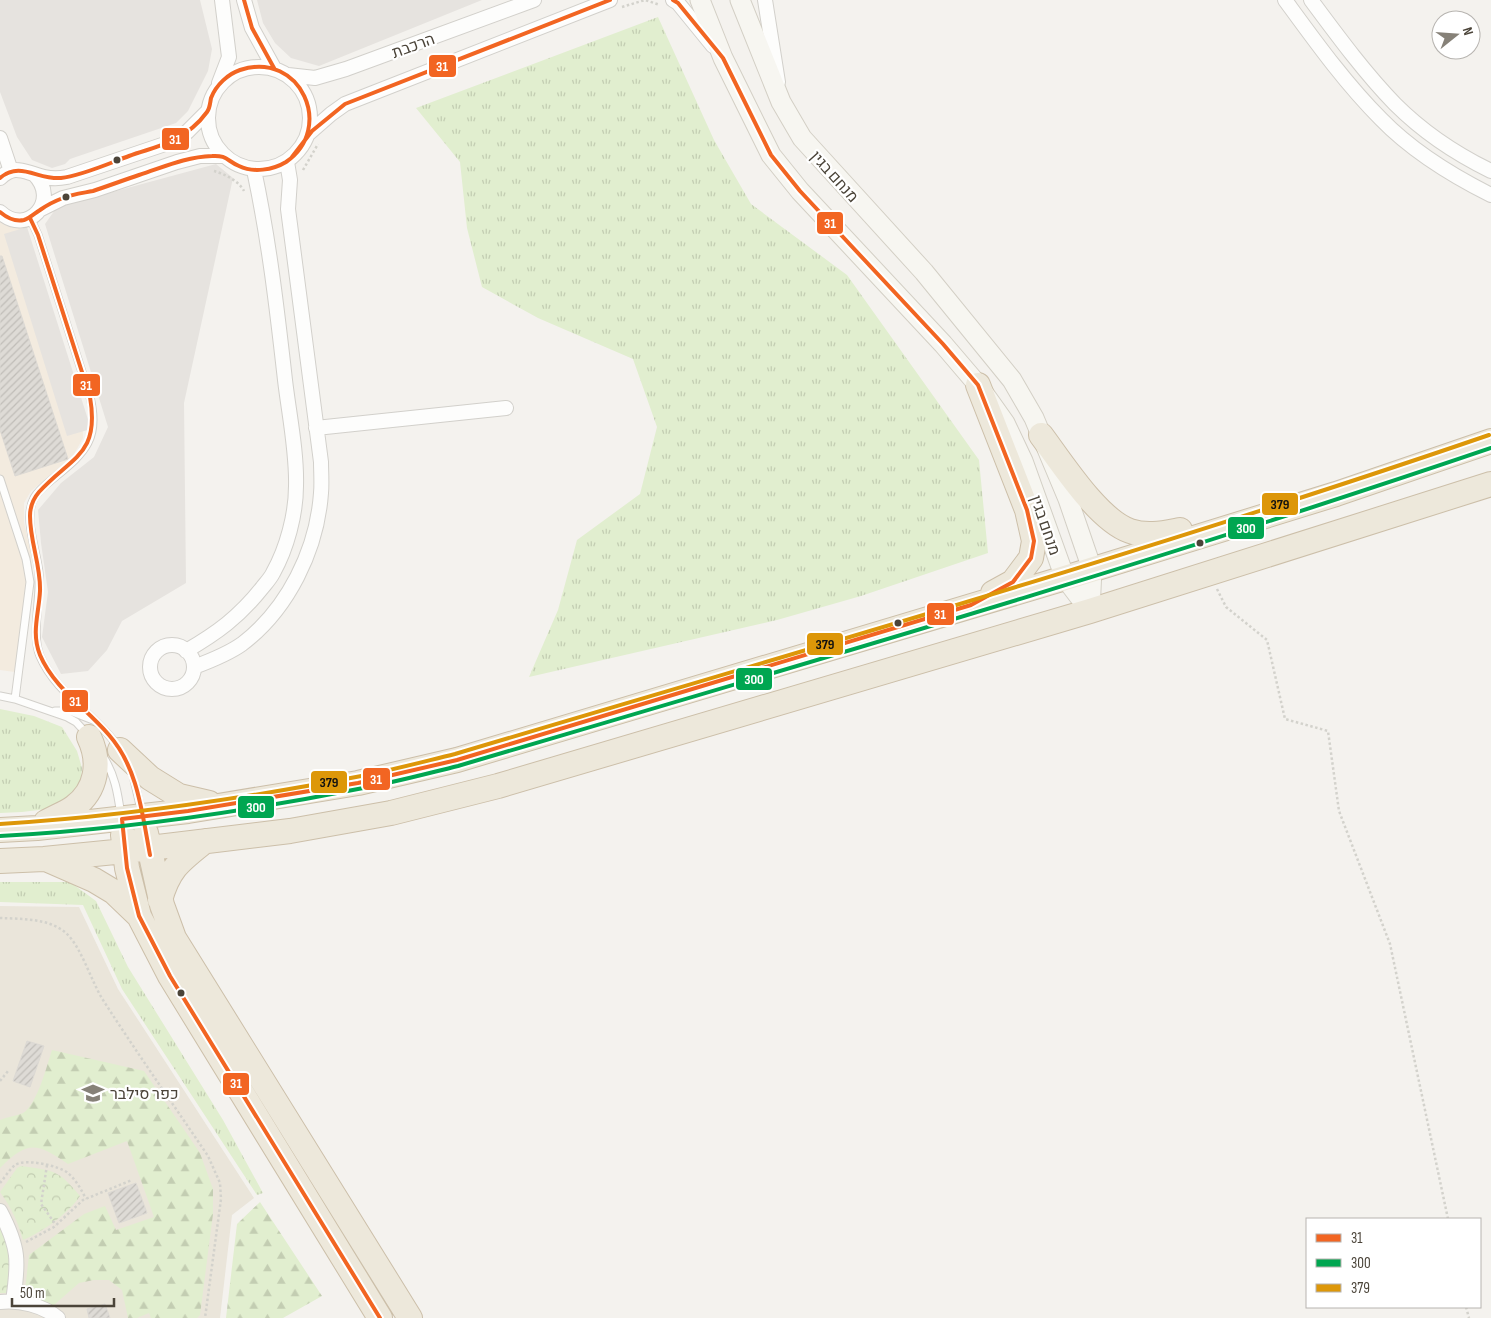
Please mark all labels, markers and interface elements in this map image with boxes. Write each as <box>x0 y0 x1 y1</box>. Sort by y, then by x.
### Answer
north arrow <box>1431 10 1481 60</box>
text: N <box>1459 25 1477 37</box>
street label: הרכבת <box>389 30 438 63</box>
line badge: 31 <box>428 54 457 78</box>
text: 31 <box>436 58 448 75</box>
line badge: 31 <box>161 127 190 151</box>
text: 31 <box>169 131 181 148</box>
street label: מנחם בגין <box>806 147 862 207</box>
unlabelled marker <box>112 155 122 165</box>
unlabelled marker <box>61 192 71 202</box>
line badge: 31 <box>816 211 844 235</box>
text: 31 <box>824 215 836 232</box>
line badge: 31 <box>72 373 101 397</box>
text: 31 <box>80 377 92 394</box>
line badge: 379 <box>1261 492 1299 516</box>
street label: מנחם בגין <box>1025 493 1064 558</box>
text: 379 <box>1270 496 1290 513</box>
line badge: 300 <box>1227 516 1265 540</box>
text: 300 <box>1236 520 1256 537</box>
unlabelled marker <box>1195 538 1205 548</box>
line badge: 31 <box>926 602 955 626</box>
text: 31 <box>934 606 946 623</box>
unlabelled marker <box>893 618 903 628</box>
line badge: 379 <box>806 632 844 656</box>
text: 379 <box>815 636 835 653</box>
line badge: 300 <box>735 667 773 691</box>
text: 300 <box>744 671 764 688</box>
line badge: 31 <box>61 689 89 713</box>
text: 31 <box>69 693 81 710</box>
line badge: 31 <box>362 767 391 791</box>
line badge: 379 <box>310 770 348 794</box>
text: 31 <box>370 771 382 788</box>
text: 379 <box>319 774 339 791</box>
line badge: 300 <box>237 795 275 819</box>
text: 300 <box>246 799 266 816</box>
unlabelled marker <box>176 988 186 998</box>
line badge: 31 <box>222 1072 250 1096</box>
text: 31 <box>230 1075 242 1092</box>
school or university icon: כפר סילבר <box>80 1080 106 1106</box>
place label: כפר סילבר <box>110 1085 179 1104</box>
legend <box>1306 1218 1481 1308</box>
text: 31 <box>1351 1229 1363 1248</box>
text: 300 <box>1351 1254 1371 1273</box>
scale bar <box>12 1276 115 1308</box>
text: 379 <box>1351 1279 1370 1298</box>
text: 50 m <box>20 1284 45 1303</box>

